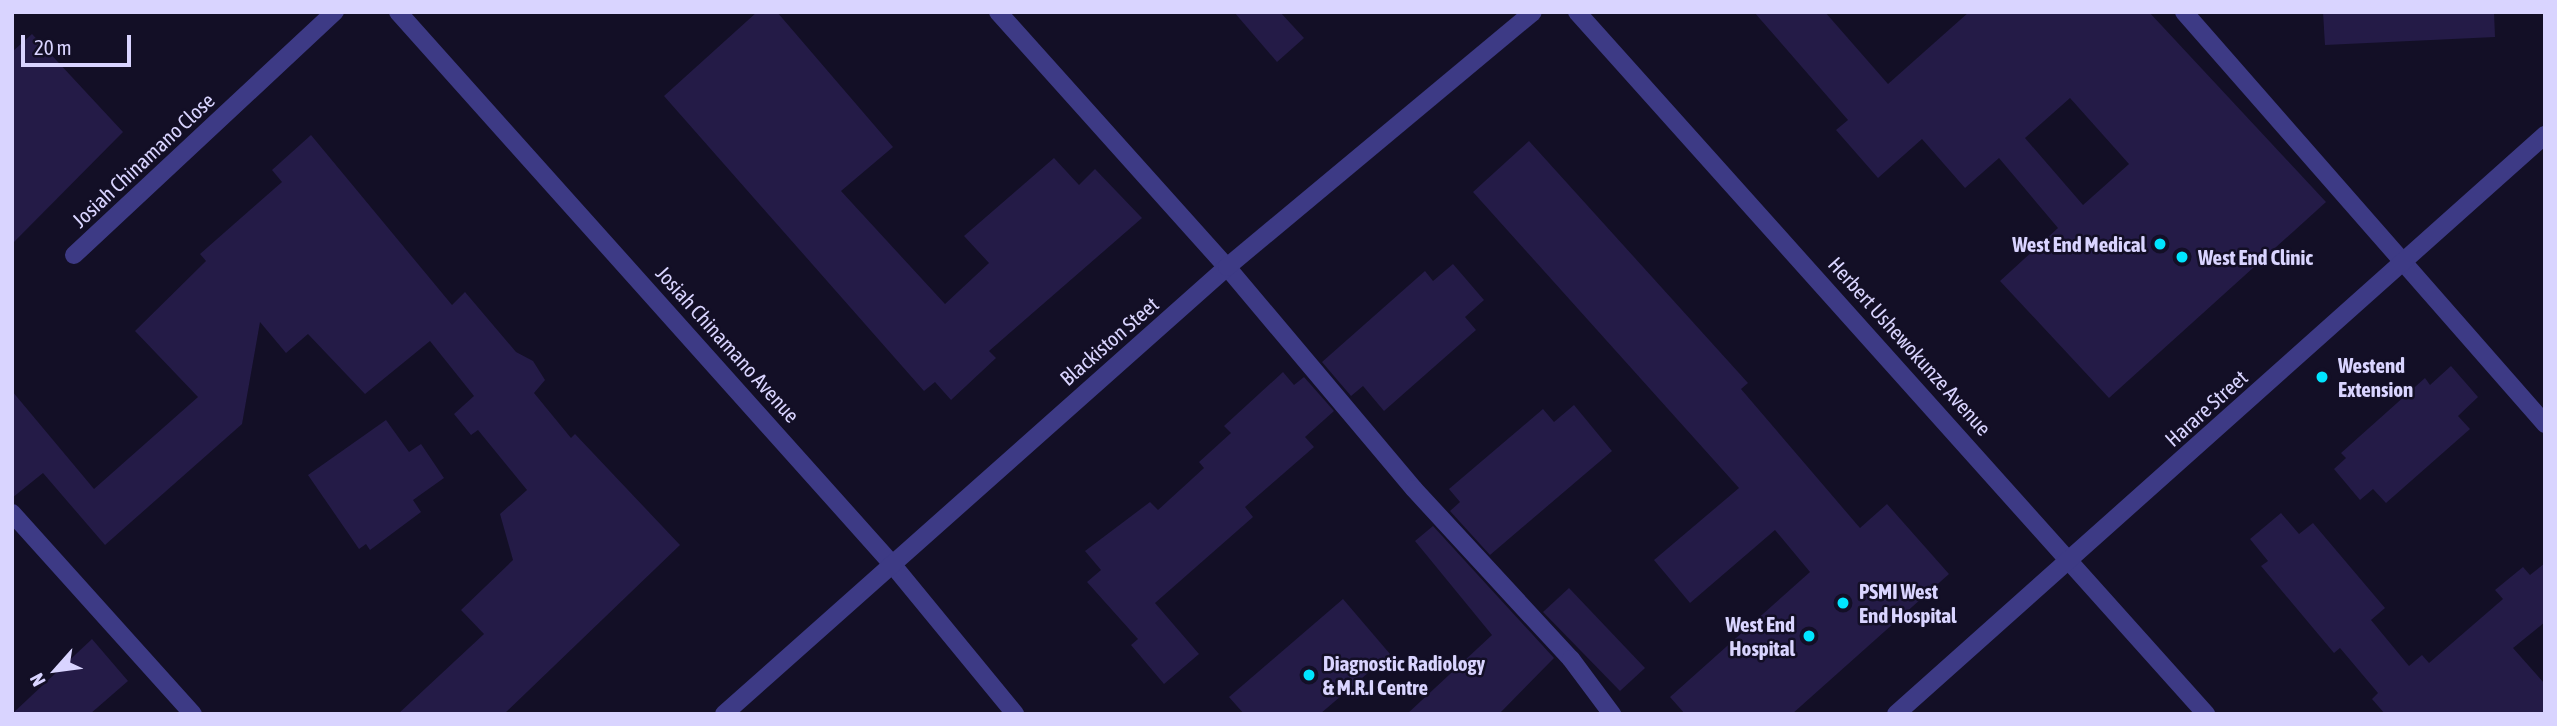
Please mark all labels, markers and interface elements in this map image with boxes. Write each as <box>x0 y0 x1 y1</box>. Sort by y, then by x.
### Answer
scale bar <box>24 21 135 65</box>
text: 20 m <box>34 35 72 59</box>
street label: Josiah Chinamano Close <box>67 88 219 232</box>
place label: West End Medical <box>2012 231 2146 257</box>
marker: West End Medical <box>2152 236 2168 252</box>
place label: West End Clinic <box>2198 244 2313 270</box>
marker: West End Clinic <box>2172 247 2192 267</box>
street label: Herbert Ushewokunze Avenue <box>1823 252 1997 440</box>
street label: Josiah Chinamano Avenue <box>651 261 805 427</box>
street label: Blackiston Steet <box>1055 291 1163 391</box>
place label: Westend Extension <box>2338 352 2413 402</box>
street label: Harare Street <box>2160 364 2252 452</box>
marker: Westend Extension <box>2312 367 2332 387</box>
place label: PSMI West End Hospital <box>1859 578 1957 628</box>
marker: PSMI West End Hospital <box>1833 593 1853 613</box>
place label: West End Hospital <box>1725 611 1795 661</box>
marker: West End Hospital <box>1801 628 1817 644</box>
north arrow <box>21 635 91 705</box>
place label: Diagnostic Radiology & M.R.I Centre <box>1323 650 1485 700</box>
marker: Diagnostic Radiology & M.R.I Centre <box>1301 667 1317 683</box>
text: N <box>25 670 50 690</box>

